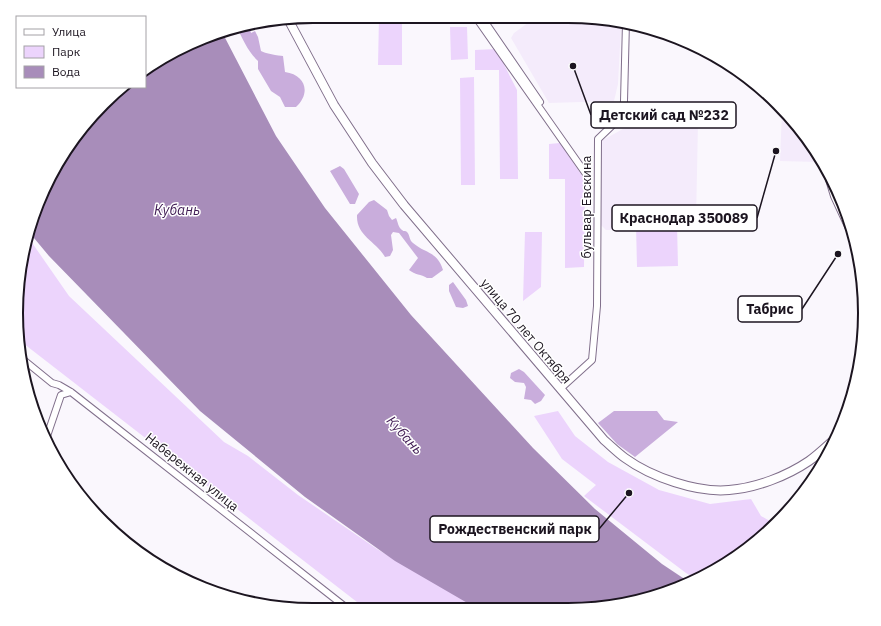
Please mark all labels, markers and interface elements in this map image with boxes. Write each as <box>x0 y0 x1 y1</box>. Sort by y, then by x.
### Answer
legend <box>16 16 146 88</box>
text: Улица <box>52 24 86 39</box>
text: Парк <box>52 44 81 59</box>
text: Вода <box>52 64 81 79</box>
callout: Детский сад №232 <box>591 102 736 128</box>
text: Детский сад №232 <box>599 106 729 124</box>
street label: бульвар Евскина <box>578 155 595 259</box>
water label: Кубань <box>154 201 200 219</box>
callout: Краснодар 350089 <box>612 205 757 231</box>
text: Краснодар 350089 <box>620 209 748 227</box>
street label: улица 70 лет Октября <box>477 275 575 387</box>
callout: Табрис <box>738 296 802 322</box>
text: Табрис <box>746 300 794 318</box>
water label: Кубань <box>383 412 427 458</box>
street label: Набережная улица <box>142 429 242 515</box>
callout: Рождественский парк <box>430 516 599 542</box>
text: Рождественский парк <box>438 520 592 538</box>

